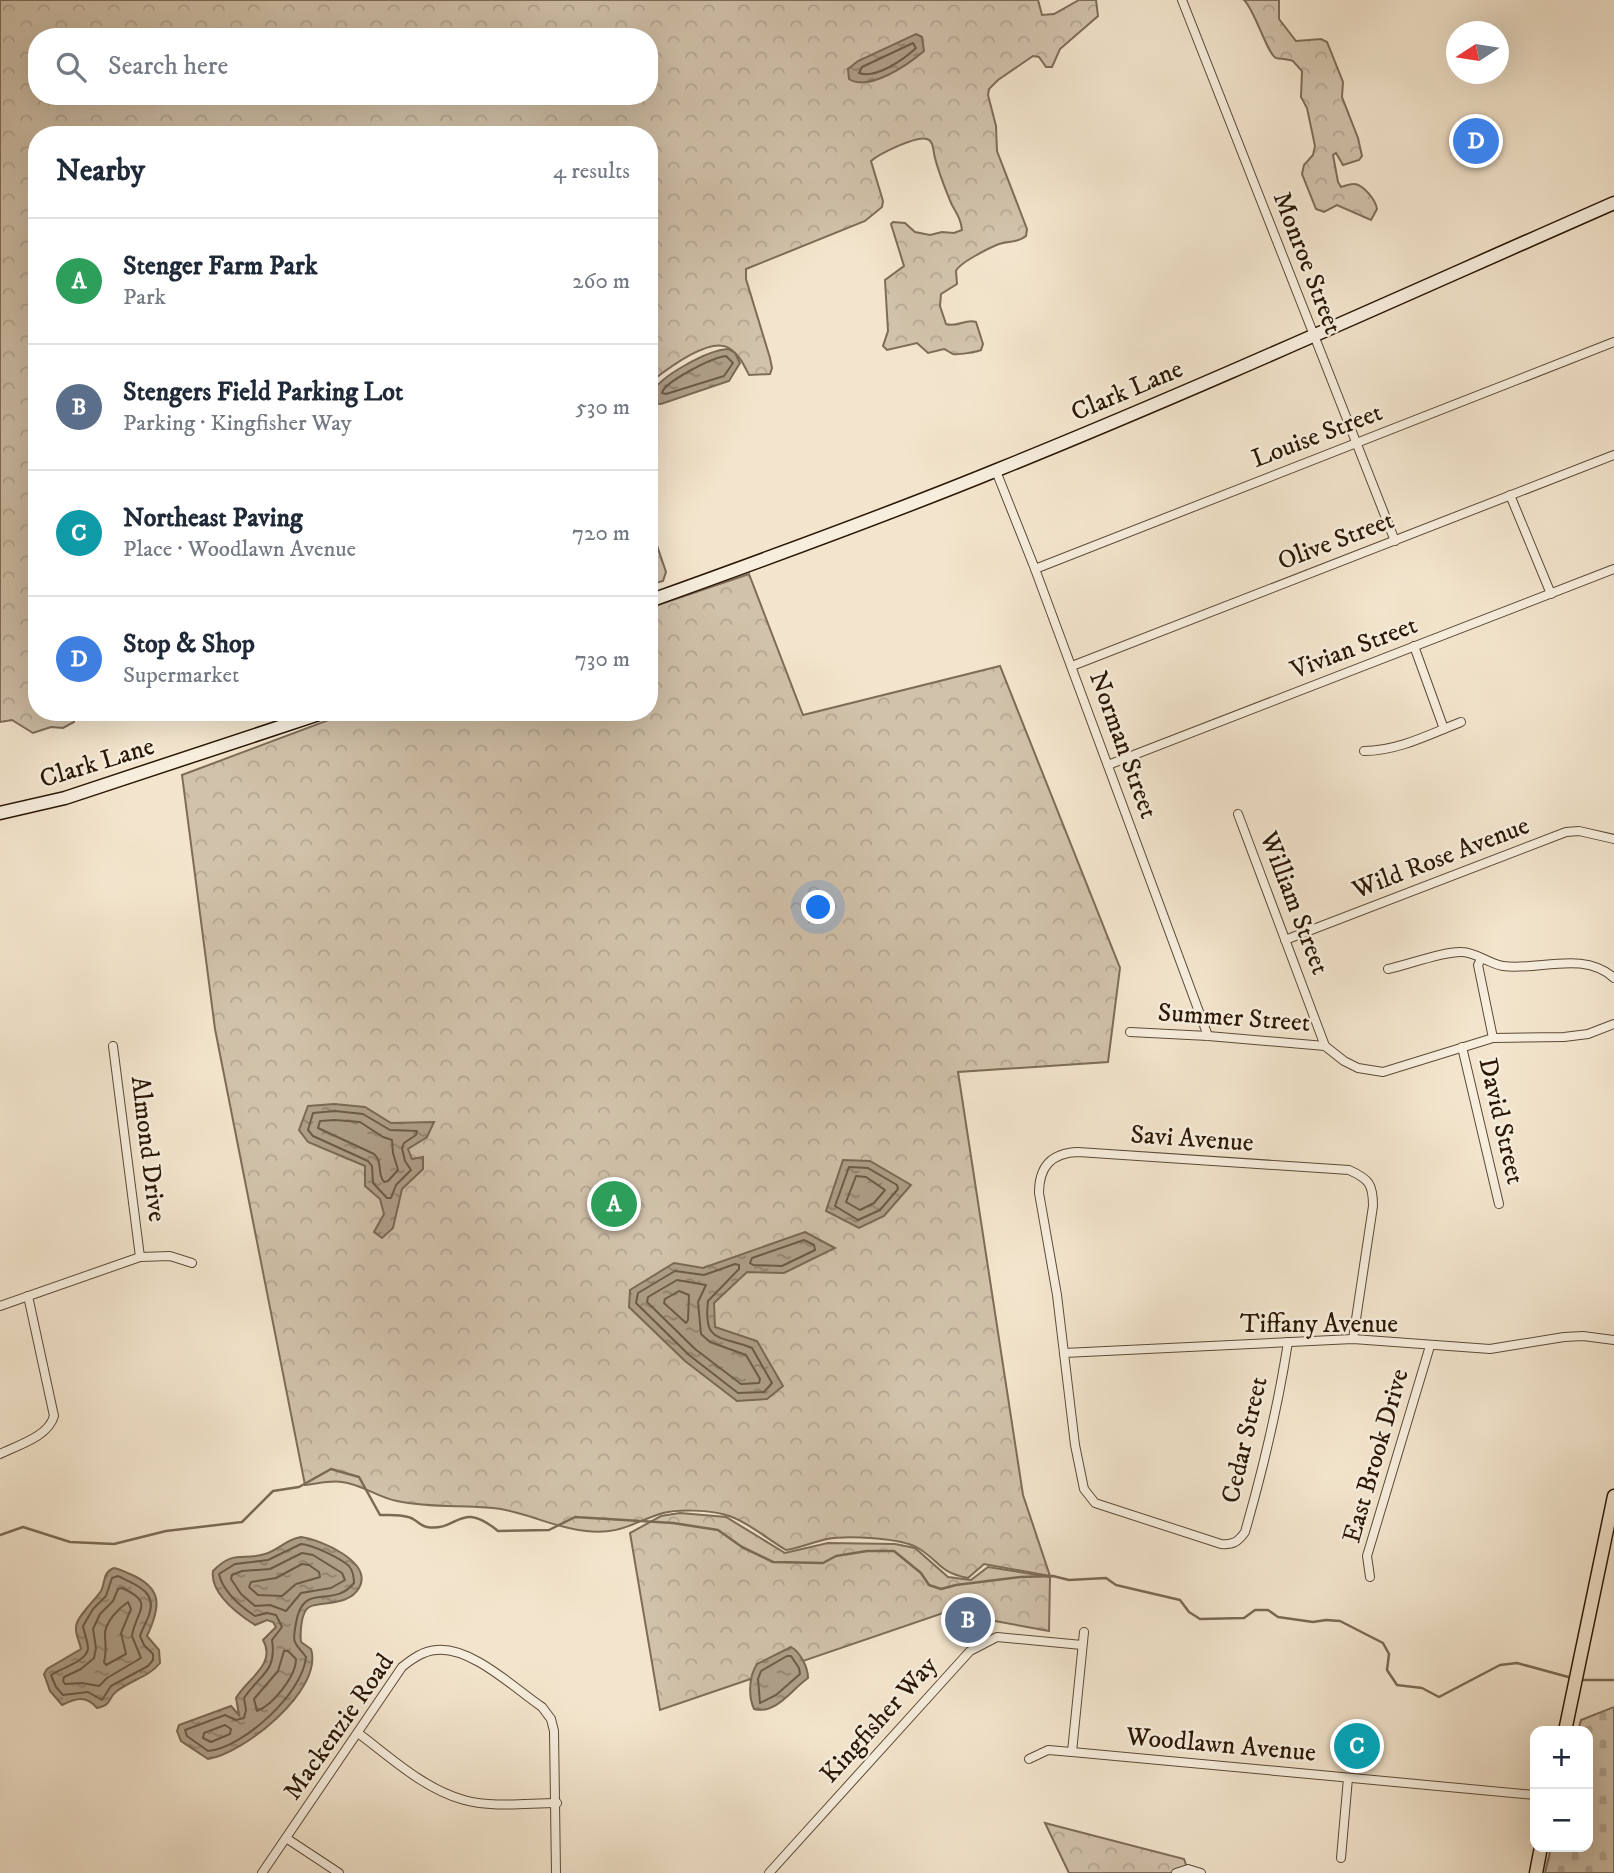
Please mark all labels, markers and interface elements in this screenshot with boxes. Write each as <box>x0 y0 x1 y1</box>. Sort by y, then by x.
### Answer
north arrow <box>1446 21 1509 84</box>
search box <box>28 28 658 105</box>
icon: search <box>52 48 90 86</box>
text: Search here <box>108 50 228 83</box>
pin: D <box>1453 115 1499 167</box>
text: Nearby <box>56 153 145 190</box>
text: 4 results <box>553 157 630 186</box>
street label: Monroe Street <box>1265 187 1349 339</box>
text: Stenger Farm Park <box>123 250 318 283</box>
text: A <box>72 267 86 296</box>
text: 260 m <box>572 267 630 296</box>
text: Park <box>123 283 166 312</box>
street label: Clark Lane <box>1066 353 1188 429</box>
text: Stengers Field Parking Lot <box>123 376 403 409</box>
text: B <box>72 393 86 422</box>
text: 530 m <box>575 393 630 422</box>
street label: Louise Street <box>1247 396 1387 476</box>
text: Parking · Kingfisher Way <box>123 409 352 438</box>
text: Northeast Paving <box>123 502 303 535</box>
street label: Olive Street <box>1273 504 1399 578</box>
text: C <box>71 519 87 548</box>
text: 720 m <box>572 519 630 548</box>
text: Place · Woodlawn Avenue <box>123 535 356 564</box>
street label: Vivian Street <box>1285 609 1422 688</box>
text: Stop & Shop <box>123 628 255 661</box>
text: D <box>70 645 88 674</box>
text: 730 m <box>575 645 630 674</box>
text: Supermarket <box>123 661 239 690</box>
street label: Norman Street <box>1081 667 1165 823</box>
street label: Clark Lane <box>36 730 158 796</box>
street label: Wild Rose Avenue <box>1347 809 1534 907</box>
street label: William Street <box>1251 826 1336 979</box>
your location <box>801 890 835 924</box>
street label: Summer Street <box>1157 996 1311 1040</box>
street label: David Street <box>1470 1055 1532 1187</box>
street label: Almond Drive <box>123 1074 173 1224</box>
street label: Savi Avenue <box>1129 1118 1255 1160</box>
pin: A <box>591 1178 637 1230</box>
street label: Tiffany Avenue <box>1240 1308 1398 1341</box>
street label: East Brook Drive <box>1335 1365 1417 1547</box>
street label: Cedar Street <box>1214 1374 1276 1506</box>
pin: B <box>945 1594 991 1646</box>
street label: Mackenzie Road <box>276 1647 402 1807</box>
street label: Kingfisher Way <box>813 1649 945 1790</box>
street label: Woodlawn Avenue <box>1124 1720 1317 1770</box>
pin: C <box>1334 1720 1380 1772</box>
map controls <box>1530 1726 1593 1852</box>
button: + <box>1530 1726 1593 1789</box>
button: − <box>1530 1789 1593 1852</box>

